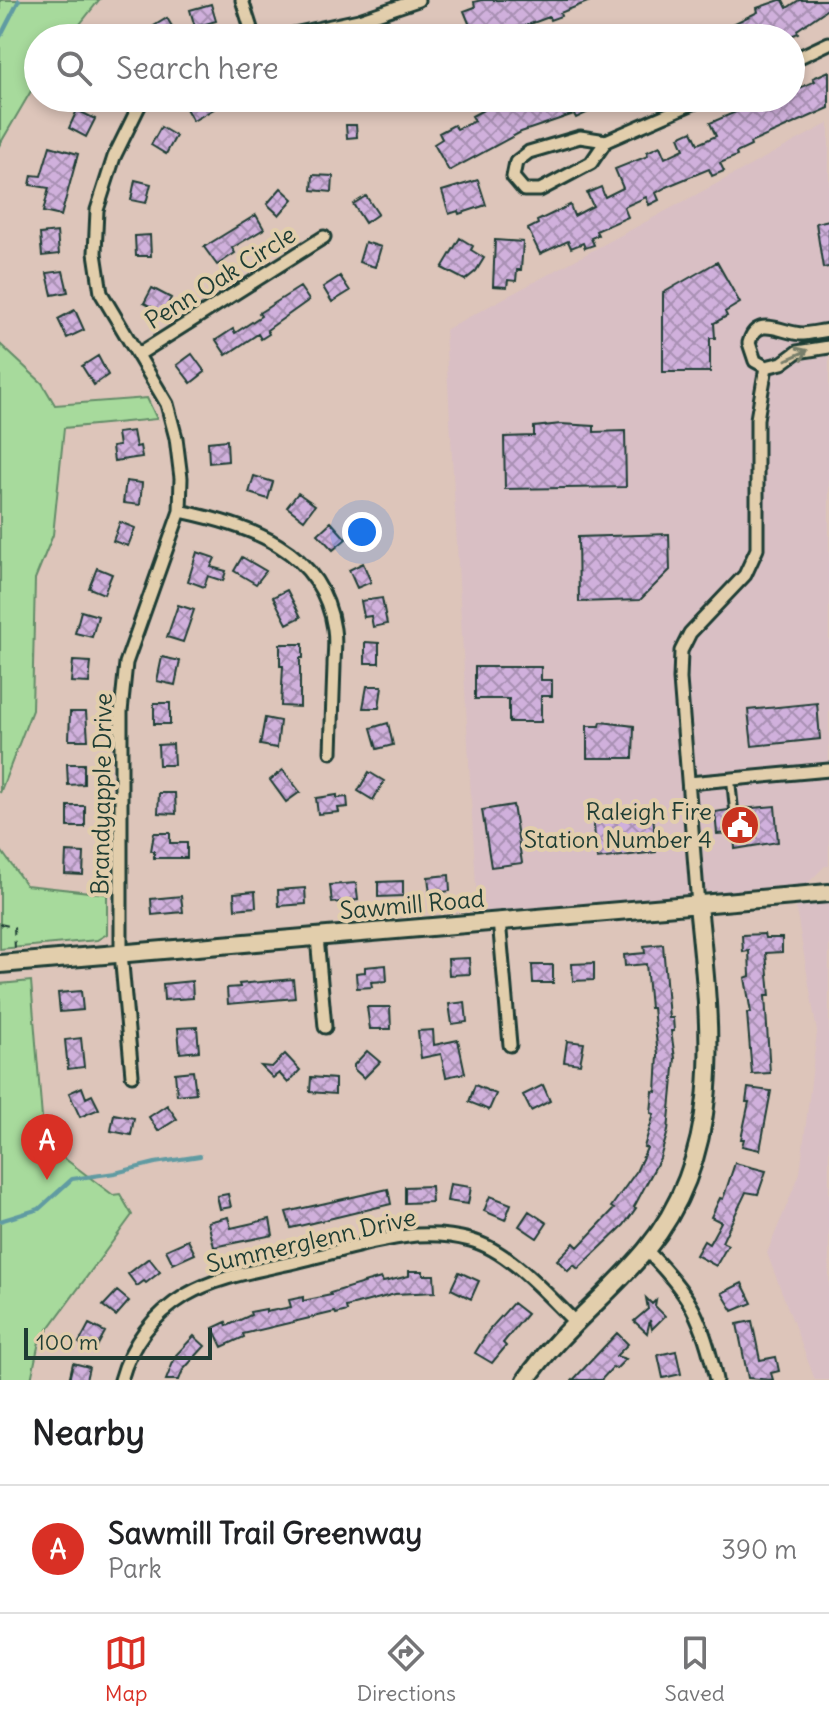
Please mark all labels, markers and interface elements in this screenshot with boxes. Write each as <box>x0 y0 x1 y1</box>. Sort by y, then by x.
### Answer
search box <box>24 24 805 112</box>
icon: search <box>52 46 96 90</box>
text: Search here <box>116 49 279 87</box>
street label: Penn Oak Circle <box>139 219 301 335</box>
one-way arrow <box>784 347 808 361</box>
your location <box>342 512 382 552</box>
street label: Brandyapple Drive <box>84 693 118 895</box>
place label: Raleigh Fire Station Number 4 <box>524 796 712 854</box>
public building icon: Raleigh Fire Station Number 4 <box>719 804 761 846</box>
street label: Sawmill Road <box>338 883 486 925</box>
pin: A <box>21 1114 73 1180</box>
street label: Summerglenn Drive <box>203 1201 419 1279</box>
scale bar <box>24 1324 212 1360</box>
text: 100 m <box>36 1328 98 1356</box>
text: Nearby <box>32 1411 145 1454</box>
text: Sawmill Trail Greenway <box>108 1514 422 1552</box>
text: A <box>50 1533 66 1566</box>
text: 390 m <box>721 1533 797 1566</box>
text: Park <box>108 1552 162 1585</box>
tab: Map <box>104 1631 148 1707</box>
tab: Directions <box>357 1631 456 1707</box>
tab: Saved <box>664 1631 725 1707</box>

